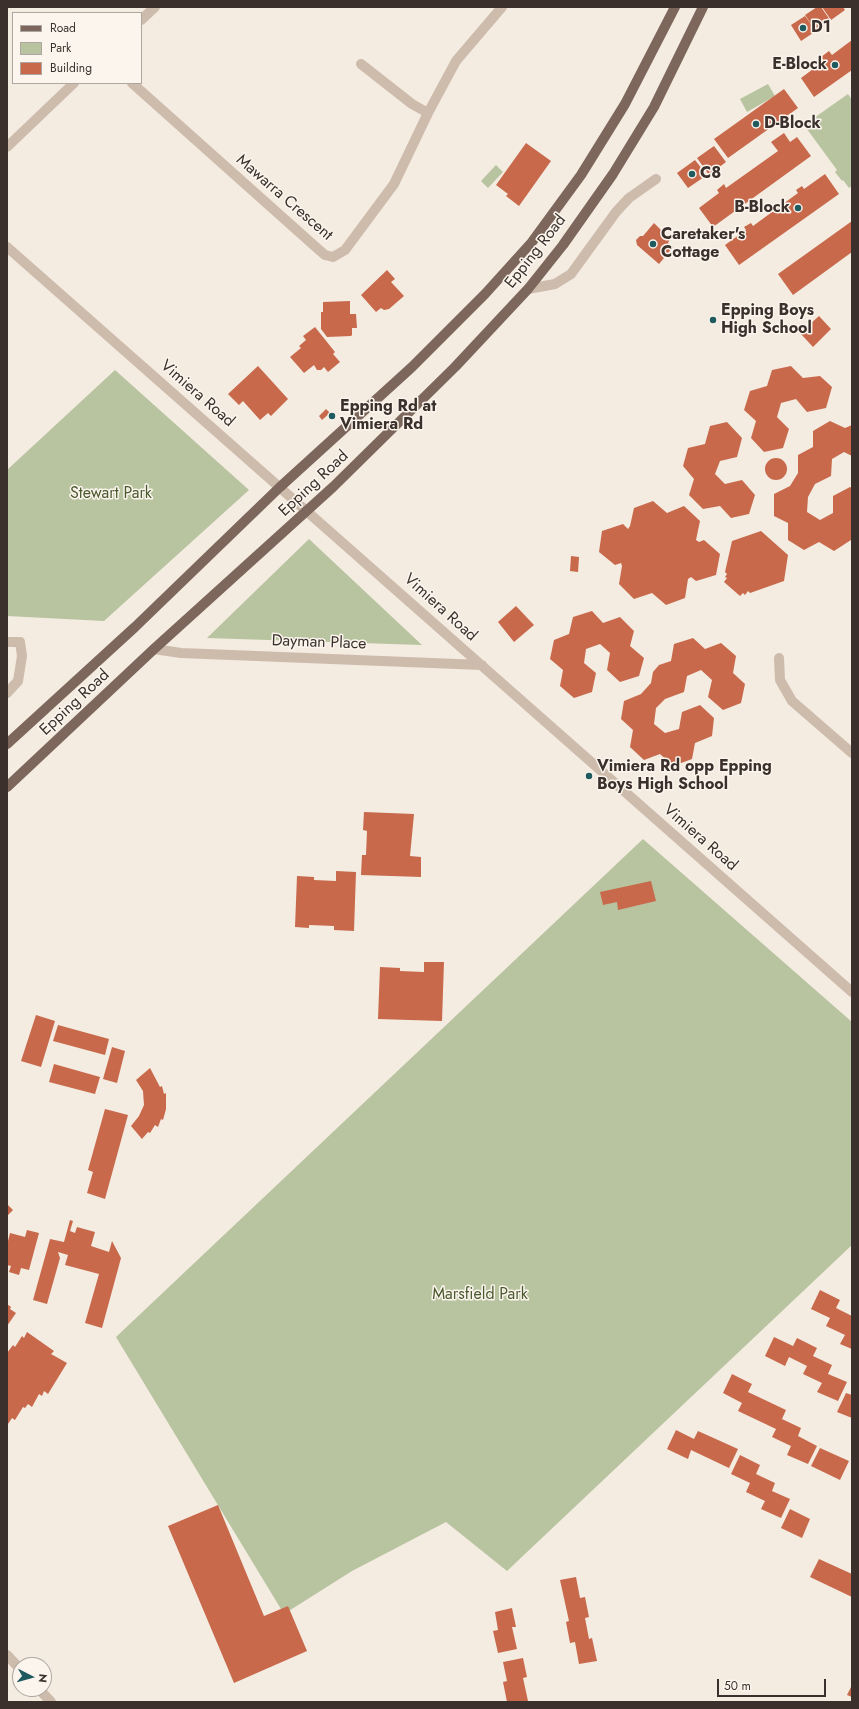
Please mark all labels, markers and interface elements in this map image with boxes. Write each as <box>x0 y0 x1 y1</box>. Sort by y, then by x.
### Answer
legend <box>12 12 142 84</box>
place label: D1 <box>811 18 831 38</box>
text: Road <box>50 19 76 37</box>
marker: D1 <box>798 23 808 33</box>
text: Park <box>50 39 71 57</box>
place label: E-Block <box>772 55 827 75</box>
text: Building <box>50 59 92 77</box>
marker: E-Block <box>830 60 840 70</box>
place label: D-Block <box>764 114 821 134</box>
marker: D-Block <box>751 119 761 129</box>
street label: Mawarra Crescent <box>232 151 336 245</box>
place label: C8 <box>700 164 721 184</box>
marker: C8 <box>687 169 697 179</box>
place label: B-Block <box>734 198 790 218</box>
marker: B-Block <box>793 203 803 213</box>
street label: Epping Road <box>501 211 571 293</box>
place label: Caretaker's Cottage <box>661 225 745 263</box>
marker: Caretaker's Cottage <box>648 239 658 249</box>
place label: Epping Boys High School <box>721 301 814 339</box>
marker: Epping Boys High School <box>708 315 718 325</box>
street label: Vimiera Road <box>156 357 238 431</box>
place label: Epping Rd at Vimiera Rd <box>340 397 436 435</box>
marker: Epping Rd at Vimiera Rd <box>327 411 337 421</box>
street label: Epping Road <box>275 447 353 521</box>
park label: Stewart Park <box>70 484 152 504</box>
street label: Vimiera Road <box>399 570 481 646</box>
street label: Dayman Place <box>271 632 367 654</box>
street label: Epping Road <box>36 666 114 740</box>
place label: Vimiera Rd opp Epping Boys High School <box>597 757 772 795</box>
marker: Vimiera Rd opp Epping Boys High School <box>584 771 594 781</box>
street label: Vimiera Road <box>659 801 741 875</box>
park label: Marsfield Park <box>432 1285 528 1305</box>
north arrow <box>12 1657 52 1697</box>
scale bar <box>719 1671 828 1697</box>
text: N <box>35 1673 51 1683</box>
text: 50 m <box>724 1677 751 1695</box>

